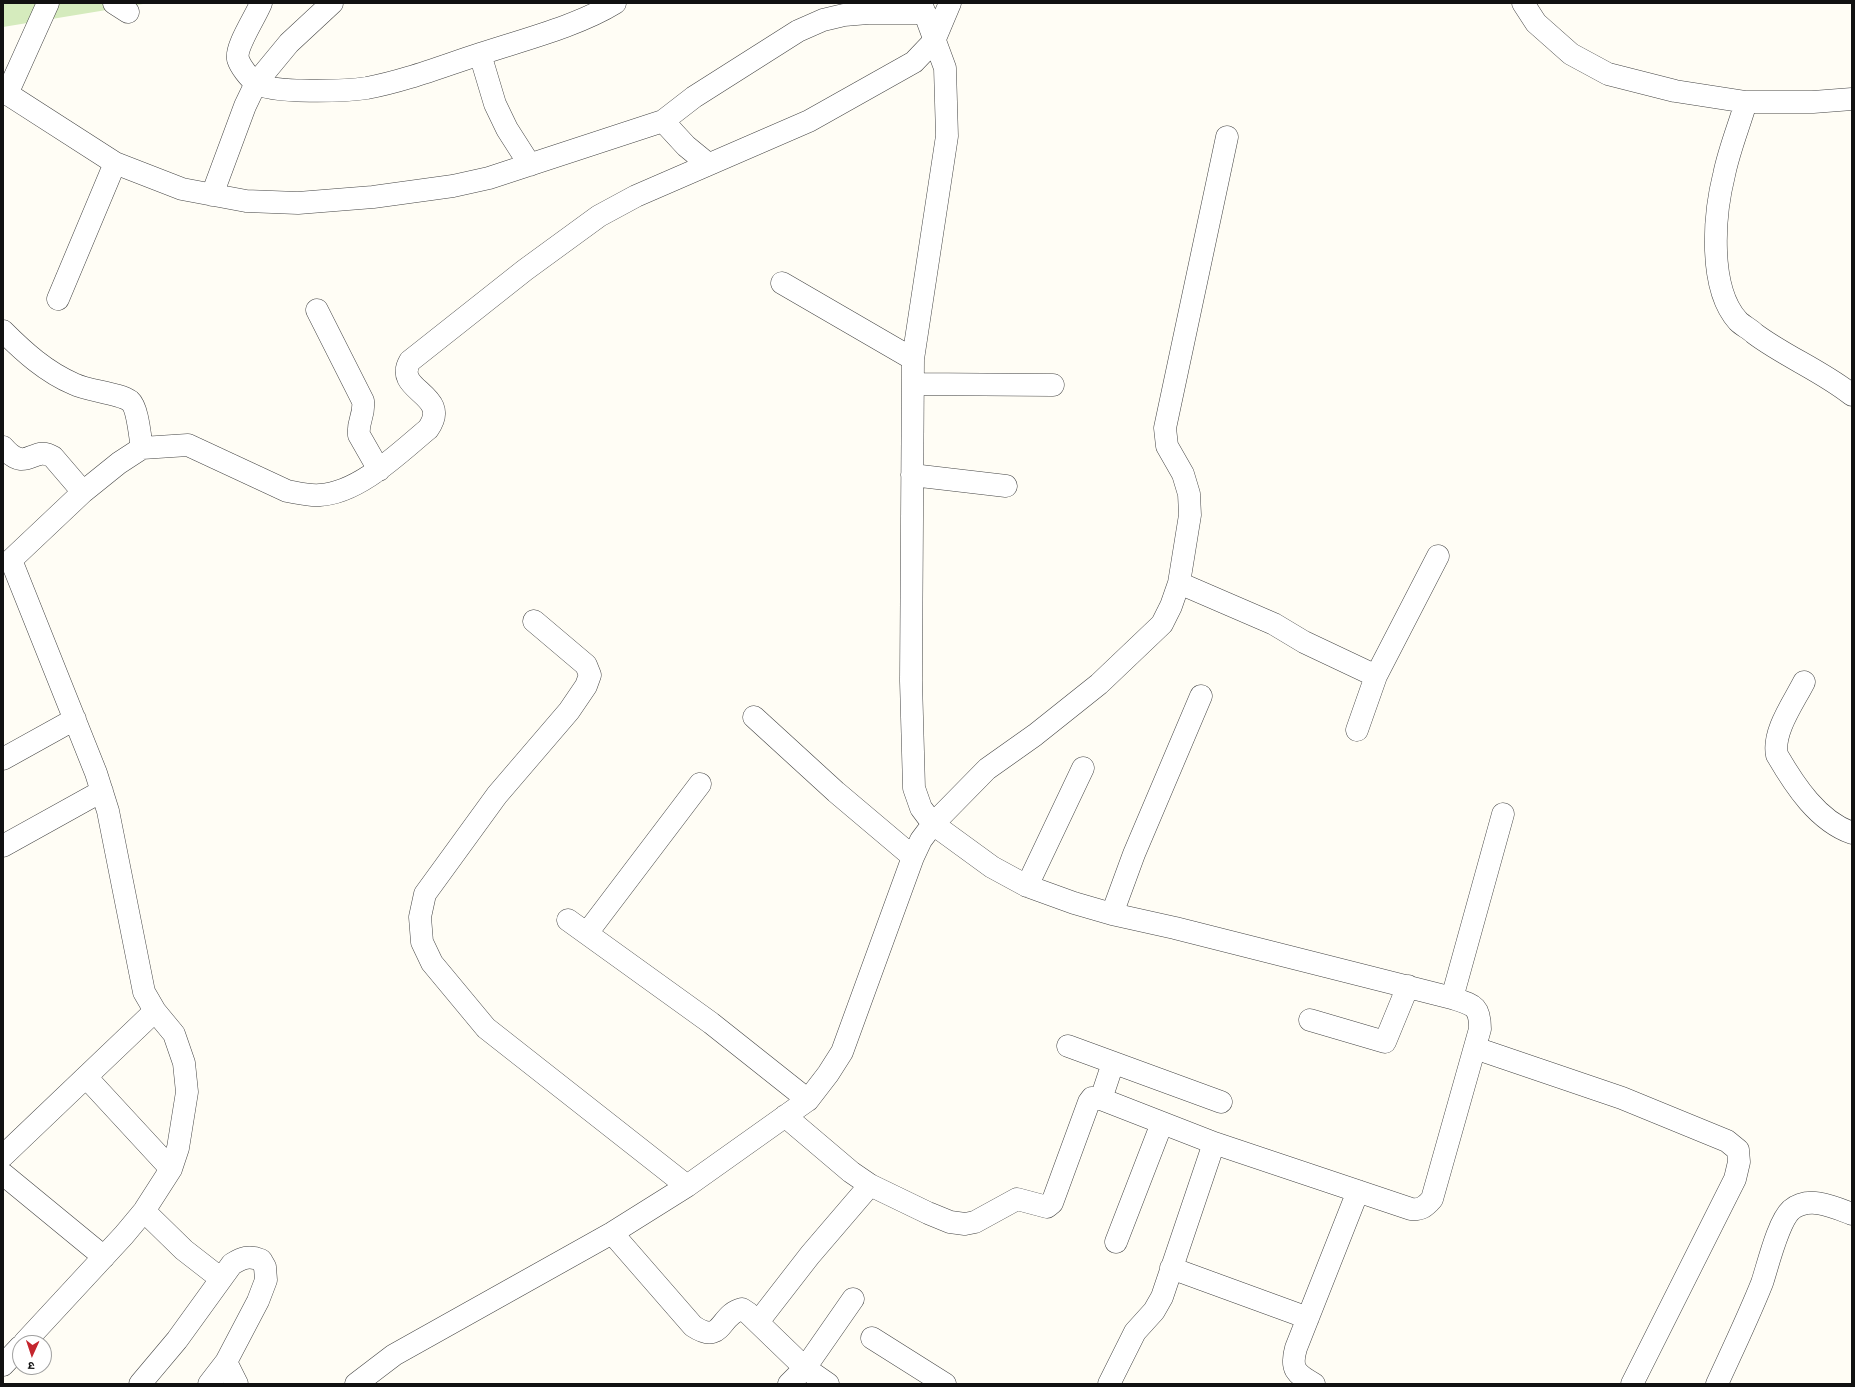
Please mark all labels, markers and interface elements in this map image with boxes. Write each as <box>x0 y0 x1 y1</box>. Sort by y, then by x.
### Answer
north arrow <box>12 1335 52 1375</box>
text: उ <box>28 1359 35 1373</box>

